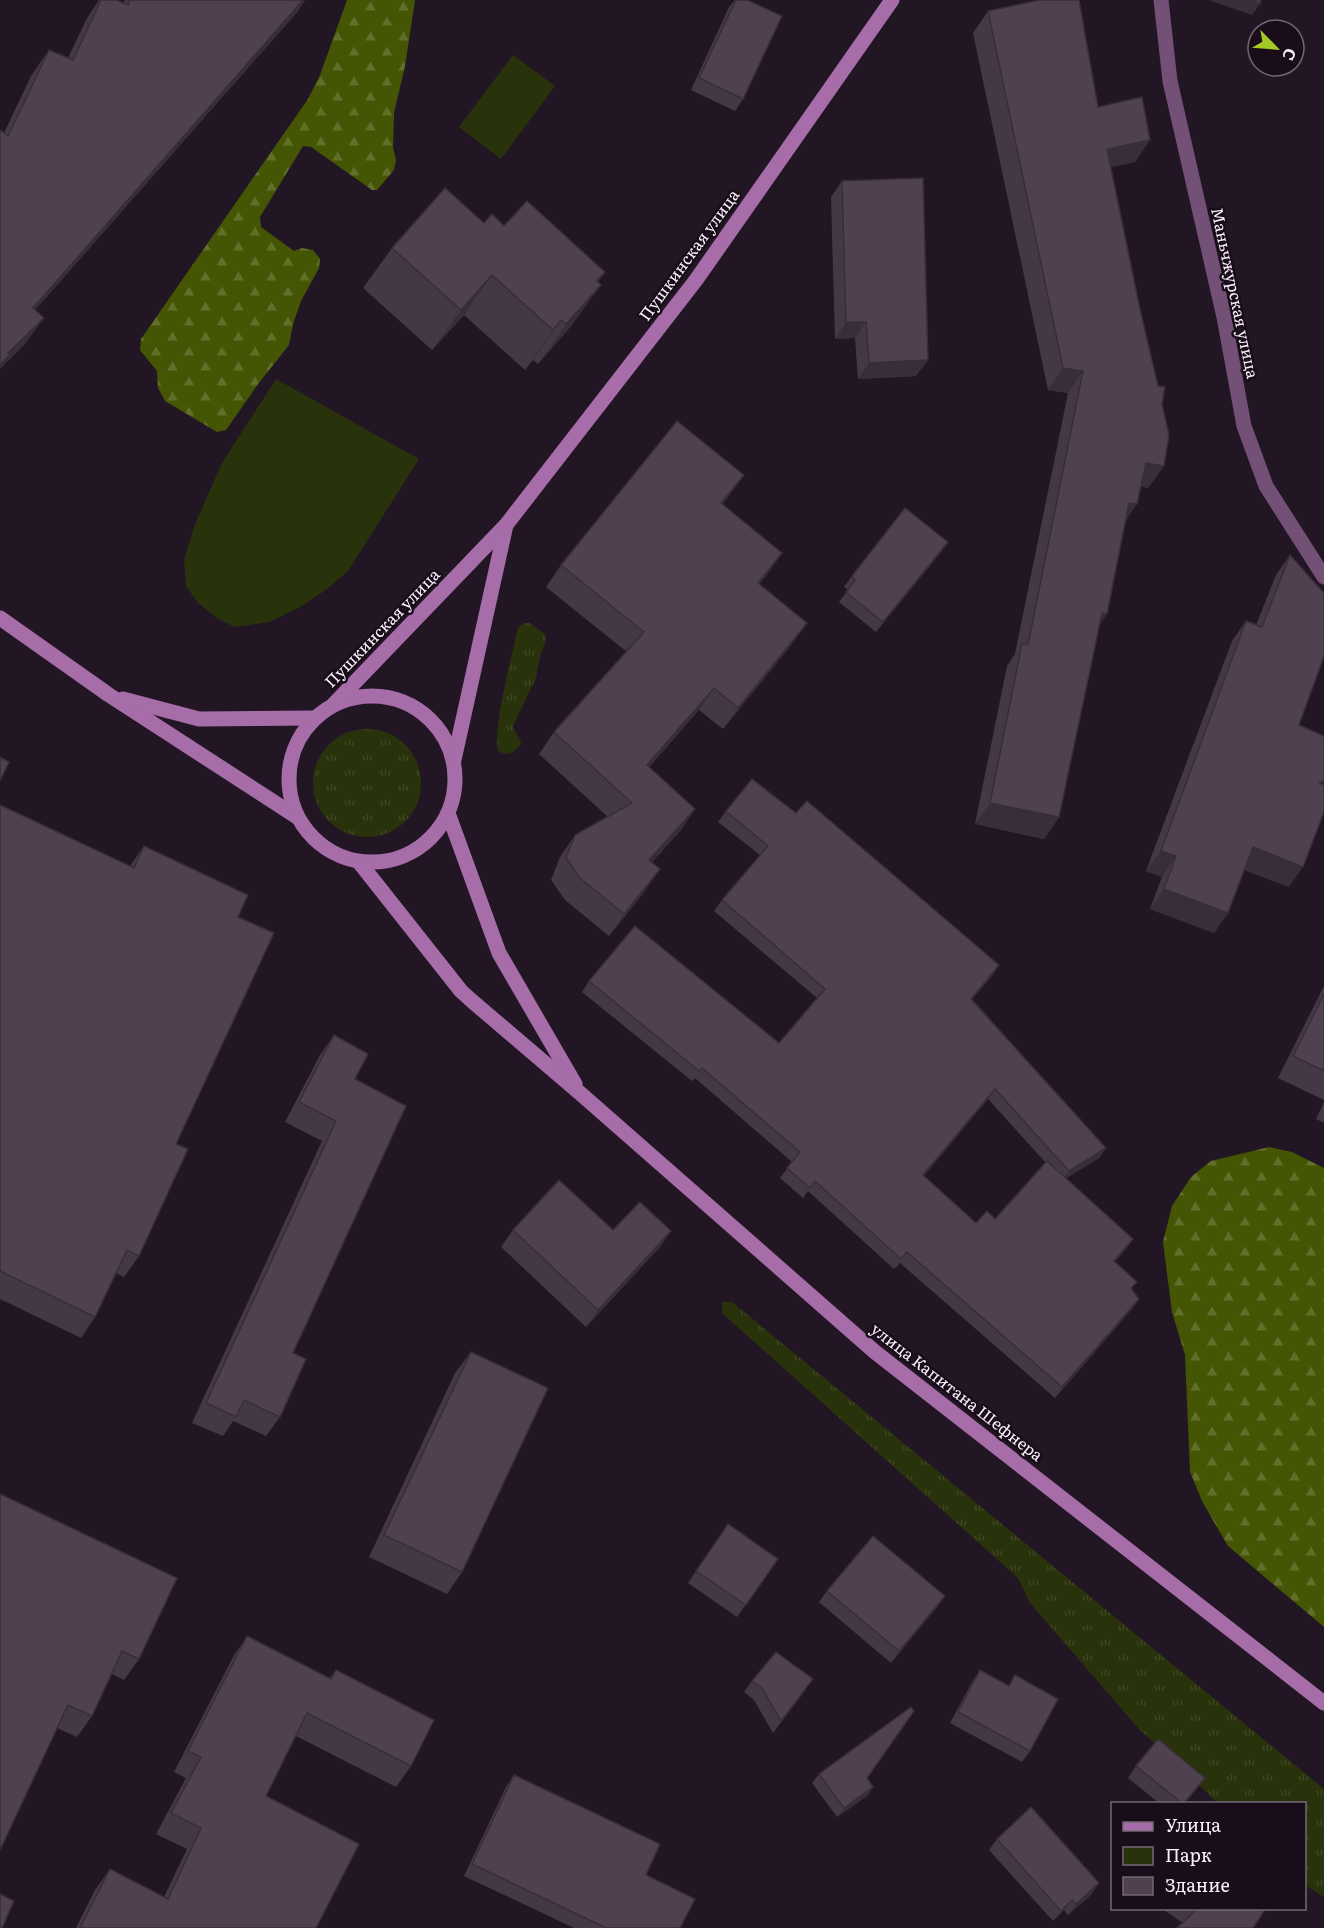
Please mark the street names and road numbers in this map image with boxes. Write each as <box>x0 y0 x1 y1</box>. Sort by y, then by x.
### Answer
street label: Пушкинская улица <box>632 183 744 325</box>
street label: Маньчжурская улица <box>1206 205 1266 381</box>
street label: Пушкинская улица <box>318 562 445 692</box>
street label: улица Капитана Шефнера <box>866 1316 1049 1466</box>

